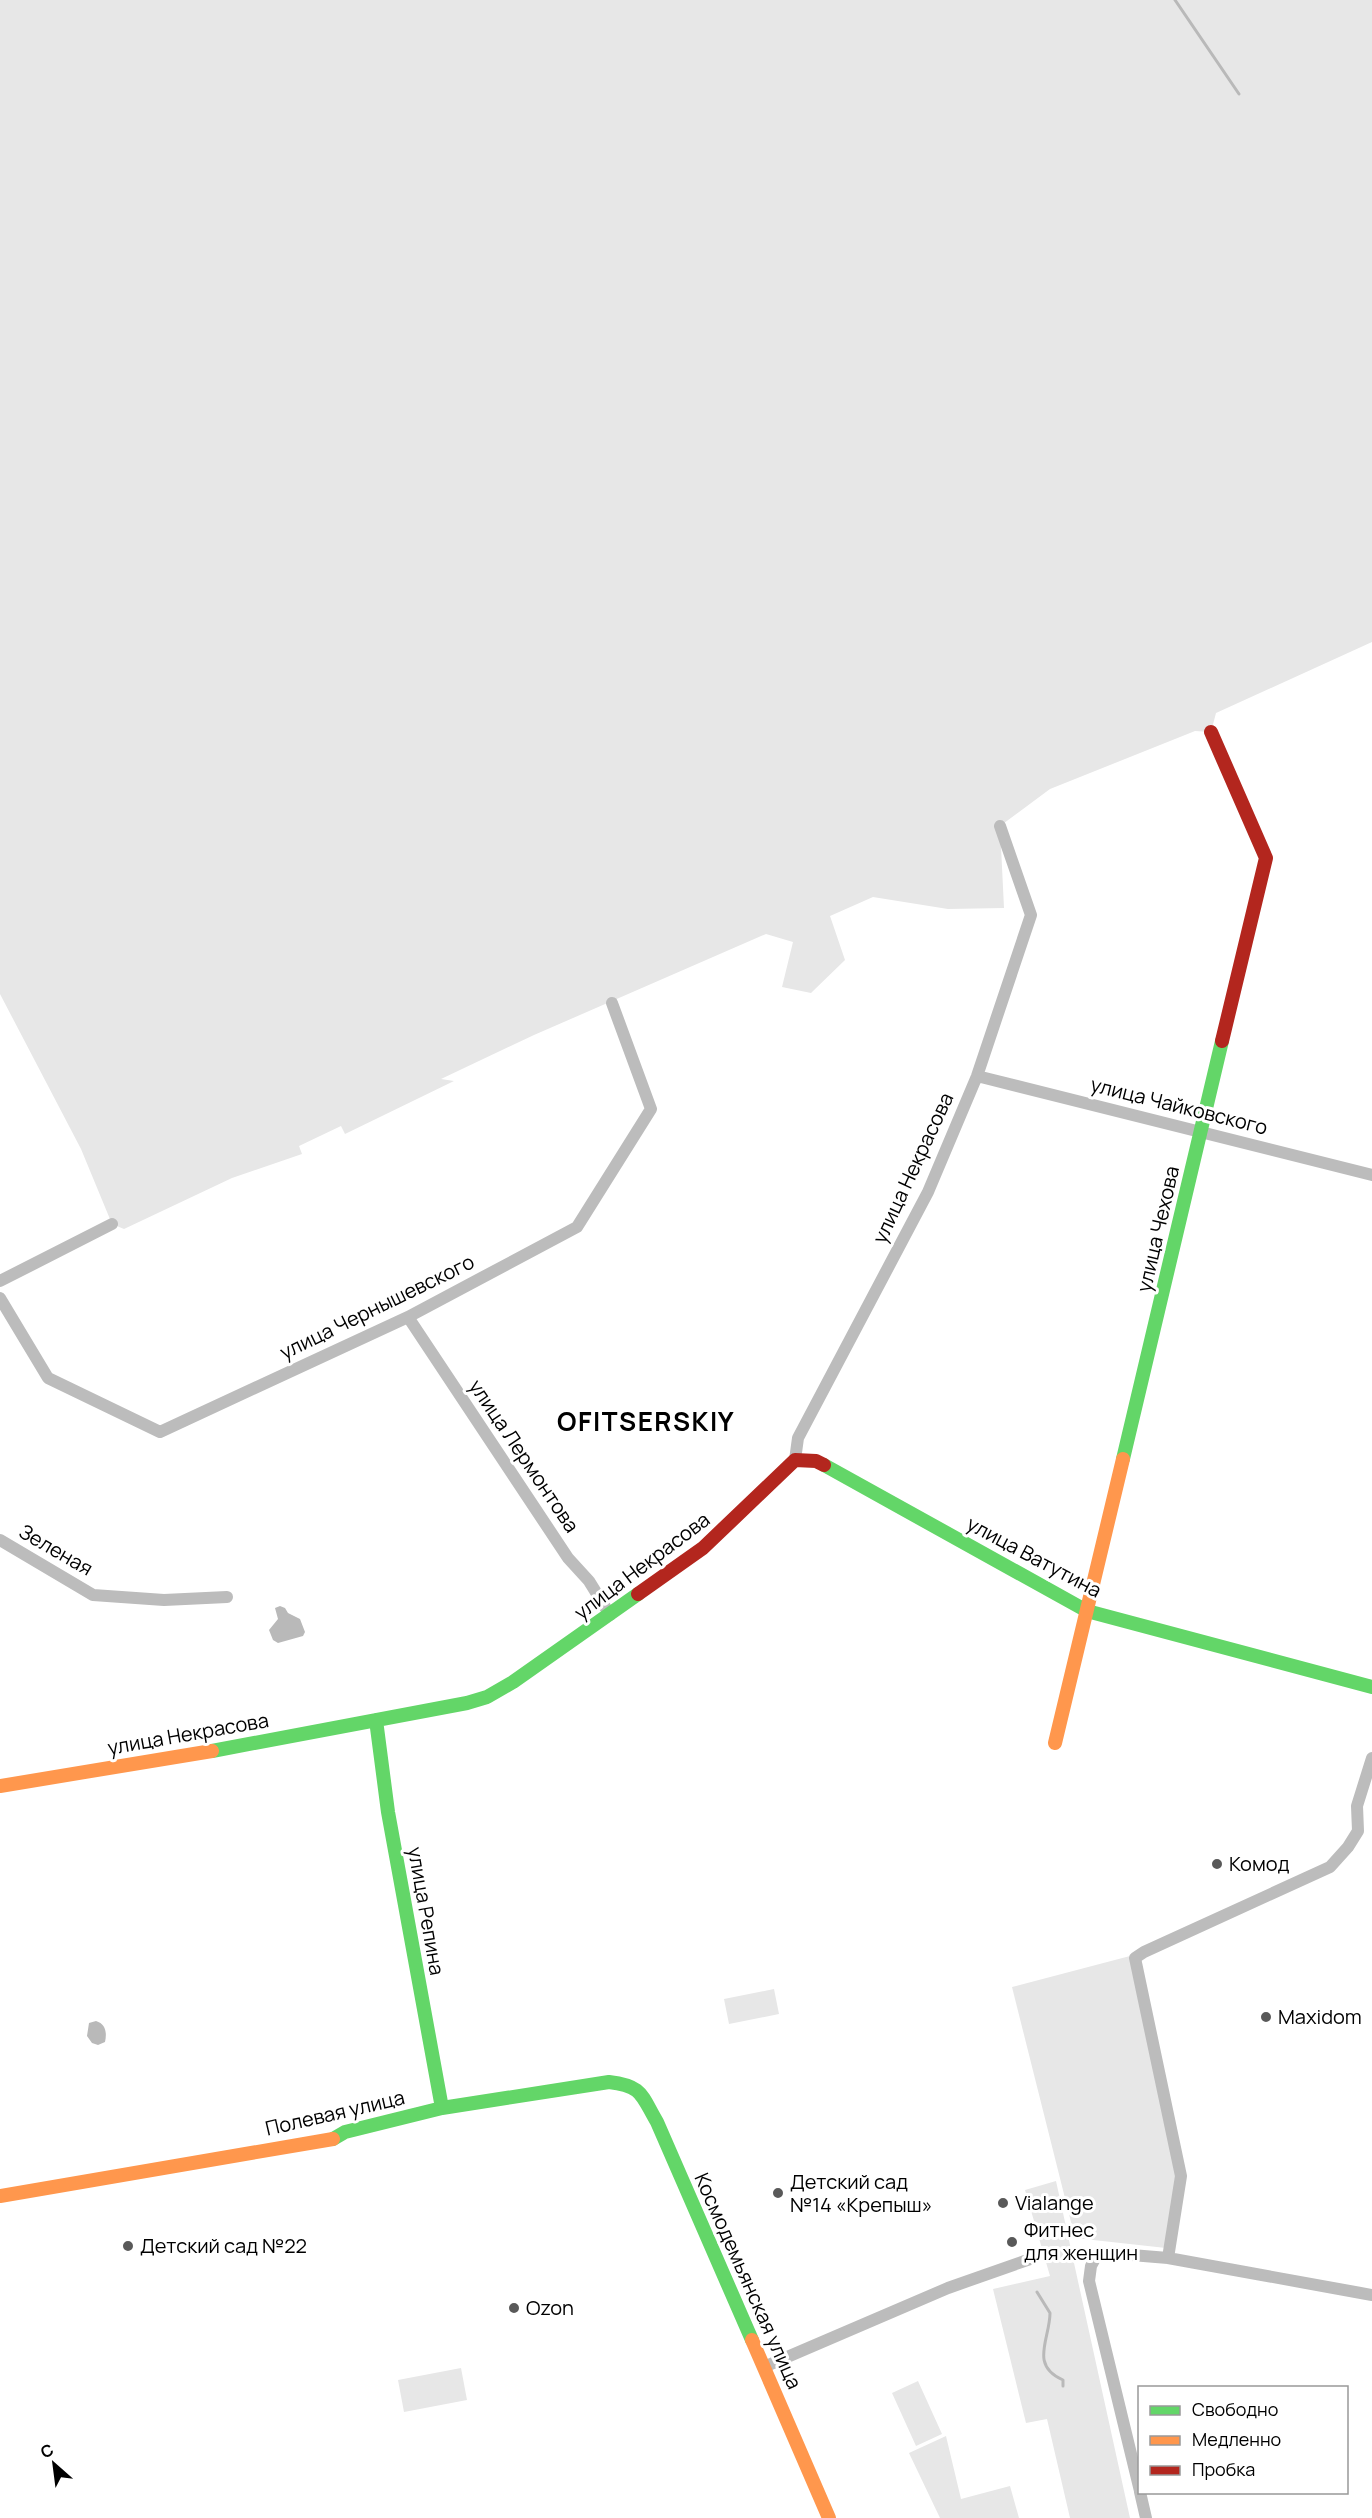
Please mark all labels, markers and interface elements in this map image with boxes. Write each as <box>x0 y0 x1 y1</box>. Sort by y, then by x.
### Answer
street label: улица Чайковского <box>1088 1070 1271 1141</box>
street label: улица Некрасова <box>866 1088 959 1247</box>
street label: улица Чехова <box>1130 1163 1185 1295</box>
street label: улица Чернышевского <box>275 1248 479 1365</box>
street label: улица Лермонтова <box>463 1374 586 1538</box>
district label: OFITSERSKIY <box>557 1403 735 1439</box>
street label: улица Некрасова <box>568 1506 715 1625</box>
street label: улица Ватутина <box>962 1510 1106 1603</box>
street label: Зеленая <box>15 1518 98 1581</box>
street label: улица Некрасова <box>105 1706 271 1761</box>
street label: улица Репина <box>402 1845 451 1977</box>
place label: Комод <box>1229 1850 1290 1877</box>
marker: Комод <box>1210 1857 1224 1871</box>
place label: Maxidom <box>1278 2003 1362 2030</box>
marker: Maxidom <box>1259 2010 1273 2024</box>
street label: Полевая улица <box>263 2083 407 2142</box>
street label: Космодемьянская улица <box>689 2168 808 2393</box>
place label: Детский сад №14 «Крепыш» <box>790 2168 933 2218</box>
marker: Детский сад №14 «Крепыш» <box>771 2186 785 2200</box>
place label: Vialange <box>1015 2189 1094 2216</box>
marker: Vialange <box>996 2196 1010 2210</box>
place label: Фитнес для женщин <box>1024 2216 1138 2266</box>
place label: Детский сад №22 <box>140 2232 307 2259</box>
marker: Фитнес для женщин <box>1005 2235 1019 2249</box>
marker: Детский сад №22 <box>121 2239 135 2253</box>
place label: Ozon <box>526 2294 574 2321</box>
marker: Ozon <box>507 2301 521 2315</box>
legend <box>1138 2386 1348 2494</box>
text: Свободно <box>1192 2397 1278 2421</box>
text: Медленно <box>1192 2427 1281 2451</box>
north arrow <box>24 2434 84 2494</box>
text: С <box>37 2438 57 2463</box>
text: Пробка <box>1192 2457 1255 2481</box>

